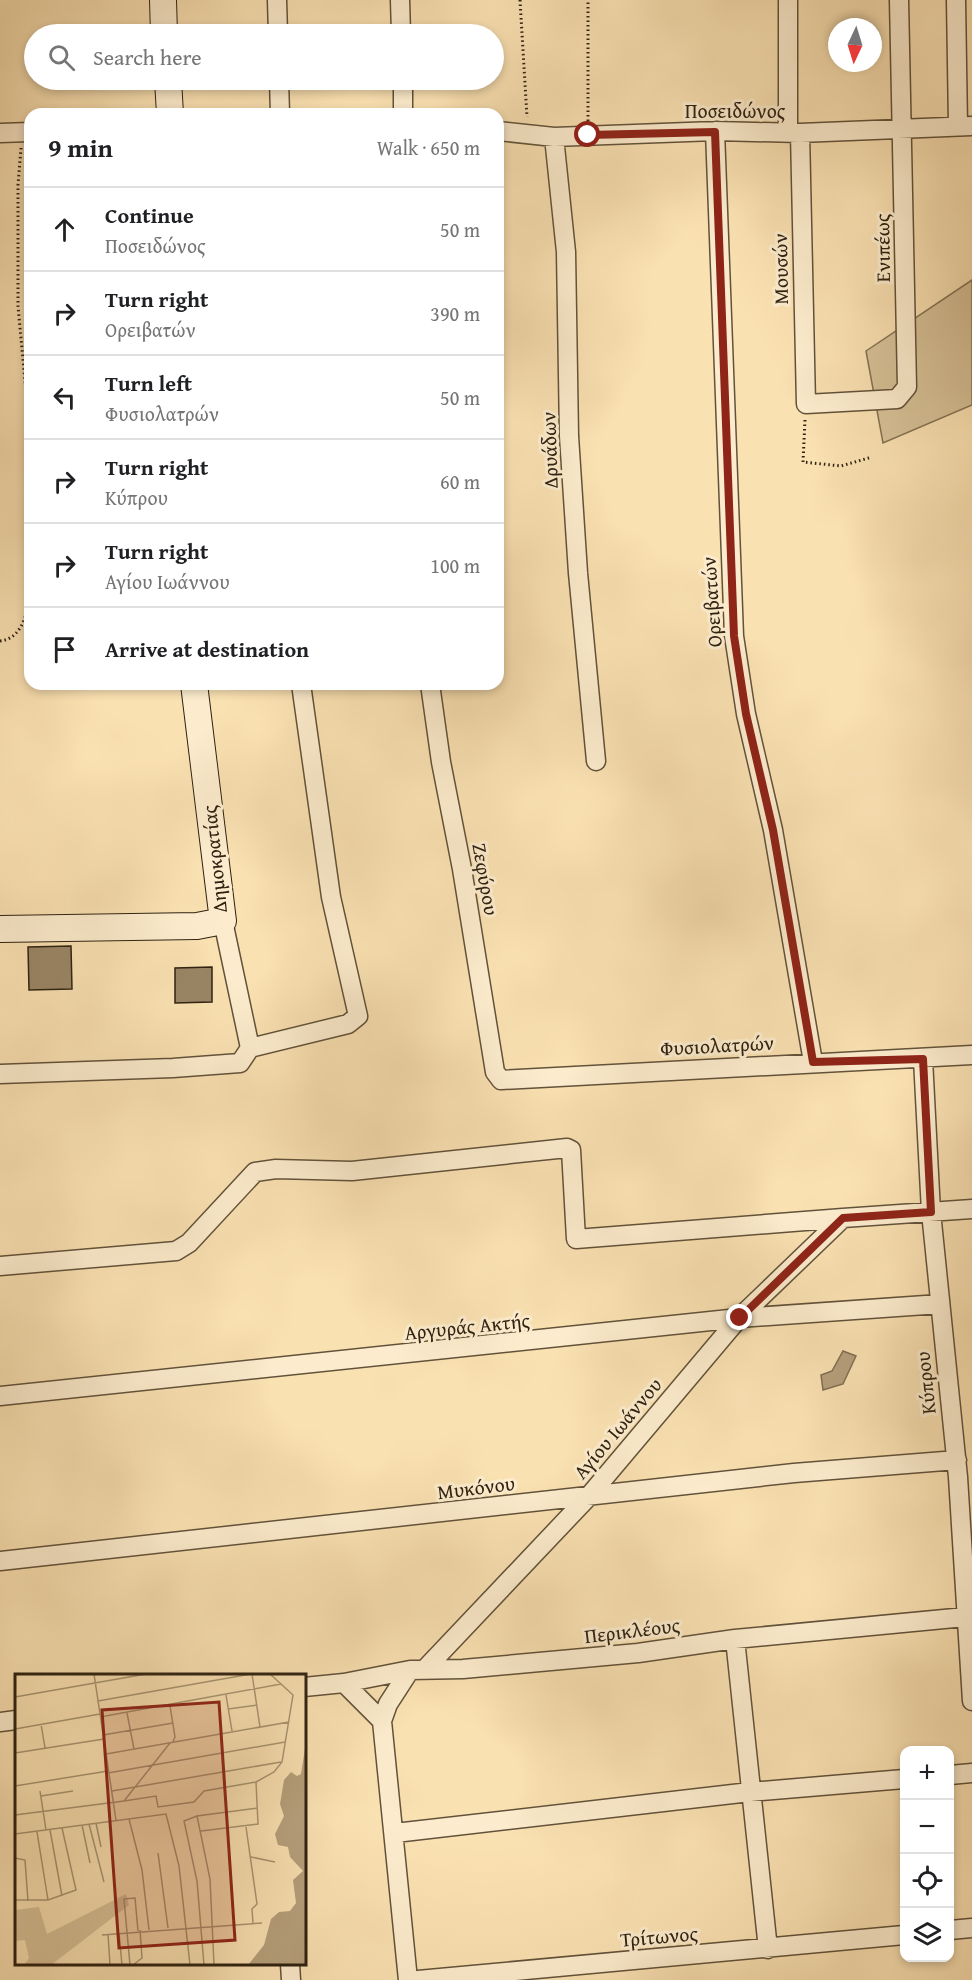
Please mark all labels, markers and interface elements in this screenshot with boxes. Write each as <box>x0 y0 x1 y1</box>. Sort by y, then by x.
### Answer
north arrow <box>828 18 882 72</box>
search box <box>24 24 504 90</box>
icon: search <box>45 41 78 74</box>
text: Search here <box>93 41 202 73</box>
street label: Ποσειδώνος <box>685 96 786 125</box>
route start <box>574 121 600 147</box>
text: 9 min <box>48 128 113 167</box>
text: Walk · 650 m <box>377 133 480 162</box>
text: Continue <box>105 199 194 231</box>
icon: ahead <box>48 213 81 246</box>
street label: Ενιπέως <box>867 213 897 283</box>
text: 50 m <box>440 215 480 244</box>
text: Ποσειδώνος <box>105 231 206 260</box>
street label: Μουσών <box>765 233 795 305</box>
text: Turn right <box>105 283 208 315</box>
icon: right <box>48 297 81 330</box>
text: 390 m <box>430 299 480 328</box>
text: Ορειβατών <box>105 315 196 344</box>
text: Turn left <box>105 367 192 399</box>
icon: left <box>48 381 81 414</box>
text: 50 m <box>440 383 480 412</box>
text: Φυσιολατρών <box>105 399 219 428</box>
street label: Δρυάδων <box>533 411 565 489</box>
text: Turn right <box>105 451 208 483</box>
icon: right <box>48 465 81 498</box>
text: 60 m <box>440 467 480 496</box>
text: Κύπρου <box>105 483 168 512</box>
text: Turn right <box>105 535 208 567</box>
icon: right <box>48 549 81 582</box>
text: 100 m <box>430 551 480 580</box>
street label: Ορειβατών <box>693 556 729 648</box>
text: Αγίου Ιωάννου <box>105 567 230 596</box>
icon: arrive <box>48 633 81 666</box>
text: Arrive at destination <box>105 633 309 665</box>
street label: Δημοκρατίας <box>194 803 234 914</box>
street label: Ζεφύρου <box>465 841 507 917</box>
street label: Φυσιολατρών <box>659 1028 775 1062</box>
route end <box>726 1304 752 1330</box>
street label: Αργυράς Ακτής <box>403 1305 532 1347</box>
street label: Κύπρου <box>907 1350 943 1416</box>
street label: Αγίου Ιωάννου <box>566 1371 668 1485</box>
street label: Μυκόνου <box>436 1468 516 1506</box>
street label: Περικλέους <box>583 1610 682 1650</box>
inset map <box>15 1674 306 1965</box>
map controls <box>900 1746 954 1962</box>
button: + <box>900 1746 954 1800</box>
button: − <box>900 1800 954 1854</box>
button: locate <box>900 1854 954 1908</box>
button: layers <box>900 1908 954 1962</box>
street label: Τρίτωνος <box>619 1918 699 1954</box>

